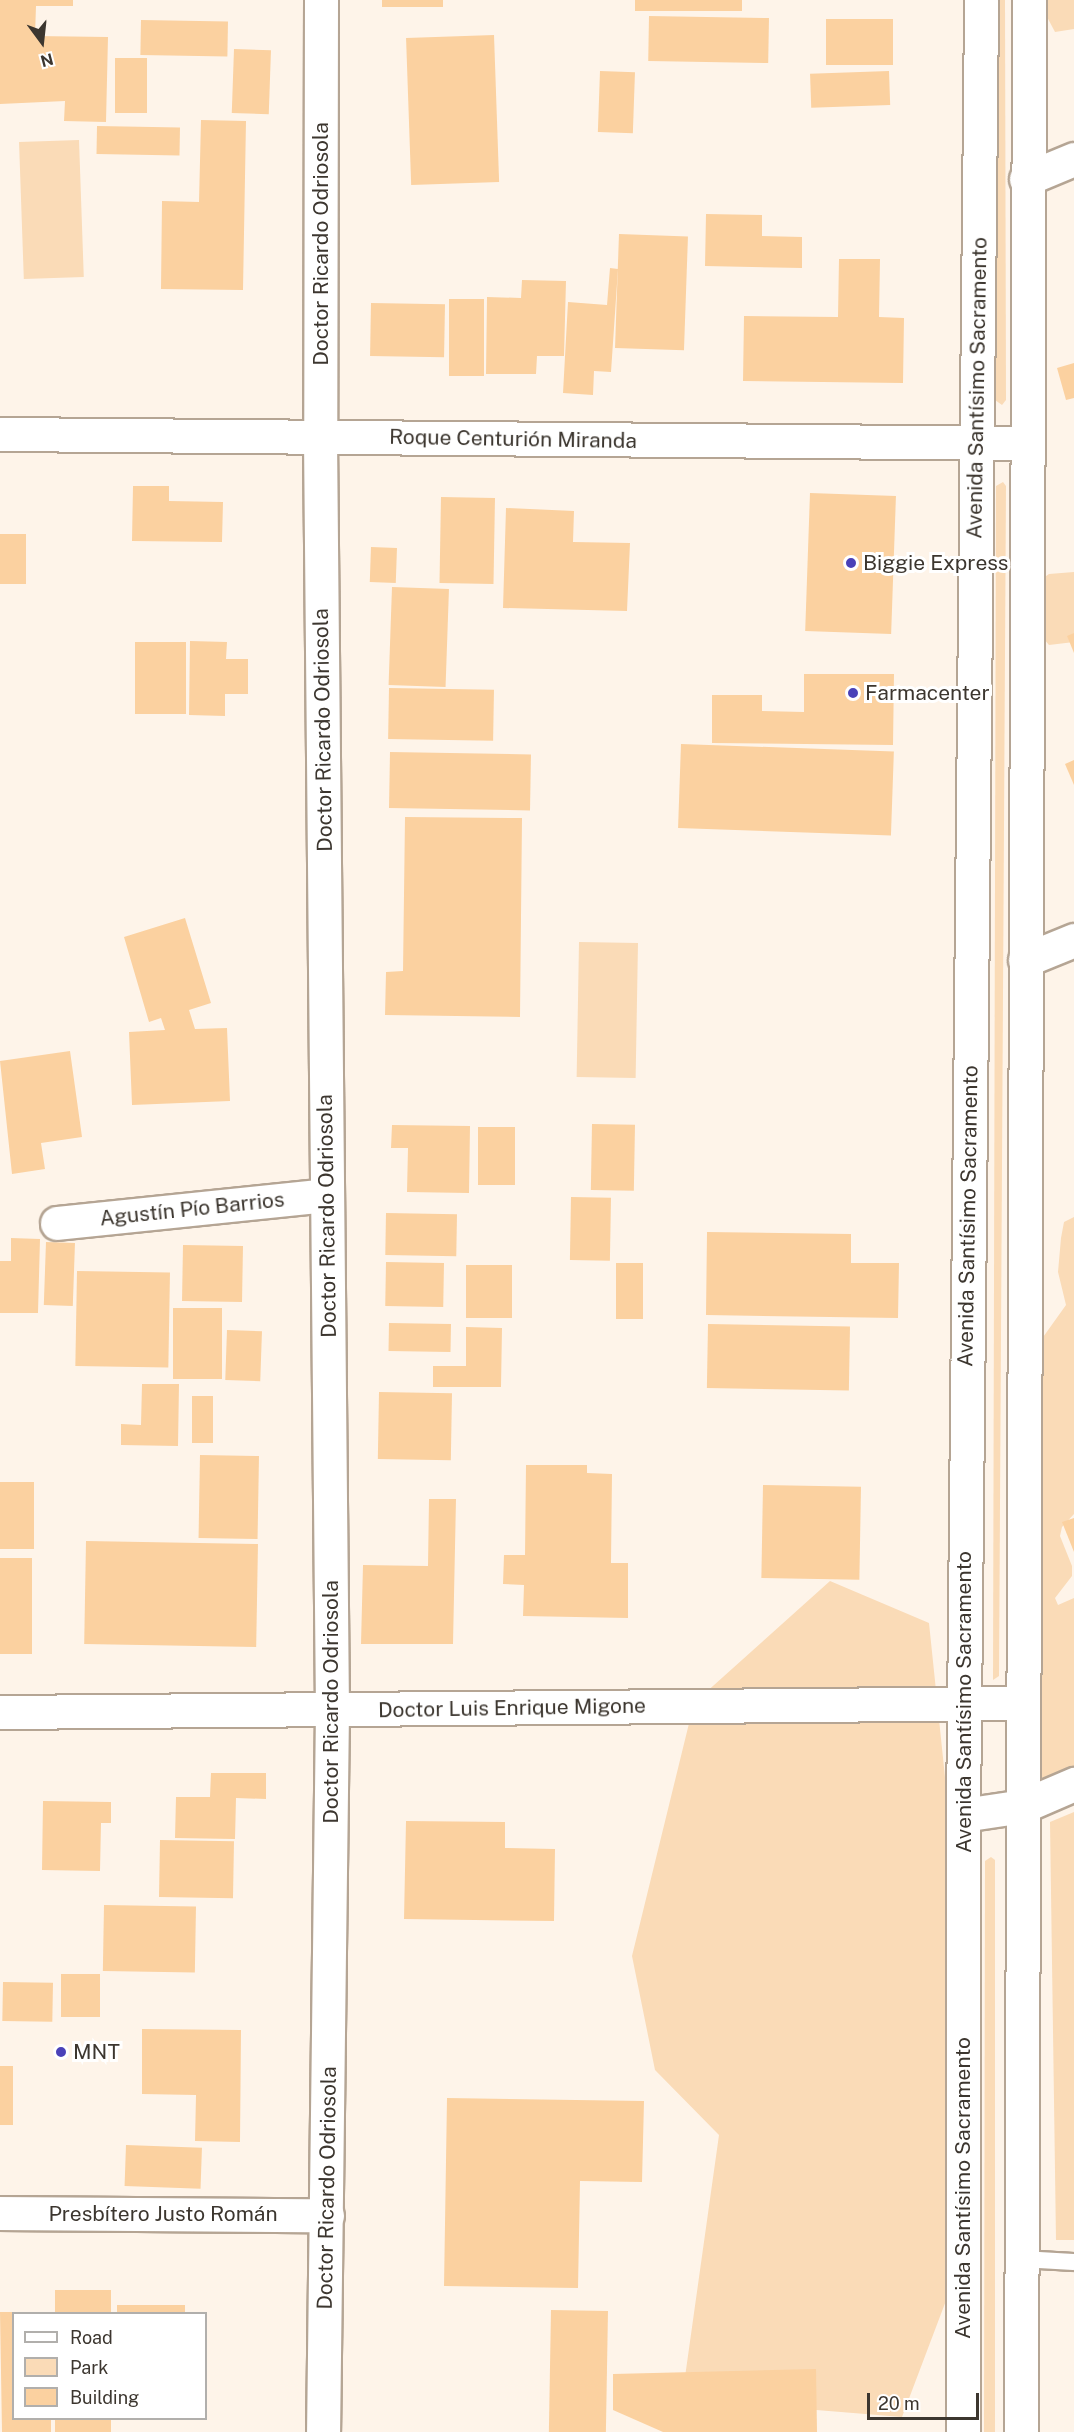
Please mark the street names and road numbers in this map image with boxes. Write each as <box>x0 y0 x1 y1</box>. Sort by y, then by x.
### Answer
street label: Doctor Ricardo Odriosola <box>308 122 334 366</box>
street label: Avenida Santísimo Sacramento <box>962 237 992 539</box>
street label: Roque Centurión Miranda <box>389 424 637 454</box>
street label: Doctor Ricardo Odriosola <box>308 608 338 852</box>
street label: Avenida Santísimo Sacramento <box>953 1065 983 1367</box>
street label: Doctor Ricardo Odriosola <box>312 1094 342 1338</box>
street label: Agustín Pío Barrios <box>98 1187 286 1231</box>
street label: Avenida Santísimo Sacramento <box>951 1551 977 1853</box>
street label: Doctor Ricardo Odriosola <box>318 1580 344 1824</box>
street label: Doctor Luis Enrique Migone <box>378 1693 646 1723</box>
street label: Avenida Santísimo Sacramento <box>950 2037 976 2339</box>
street label: Doctor Ricardo Odriosola <box>312 2066 342 2310</box>
street label: Presbítero Justo Román <box>48 2201 278 2227</box>

